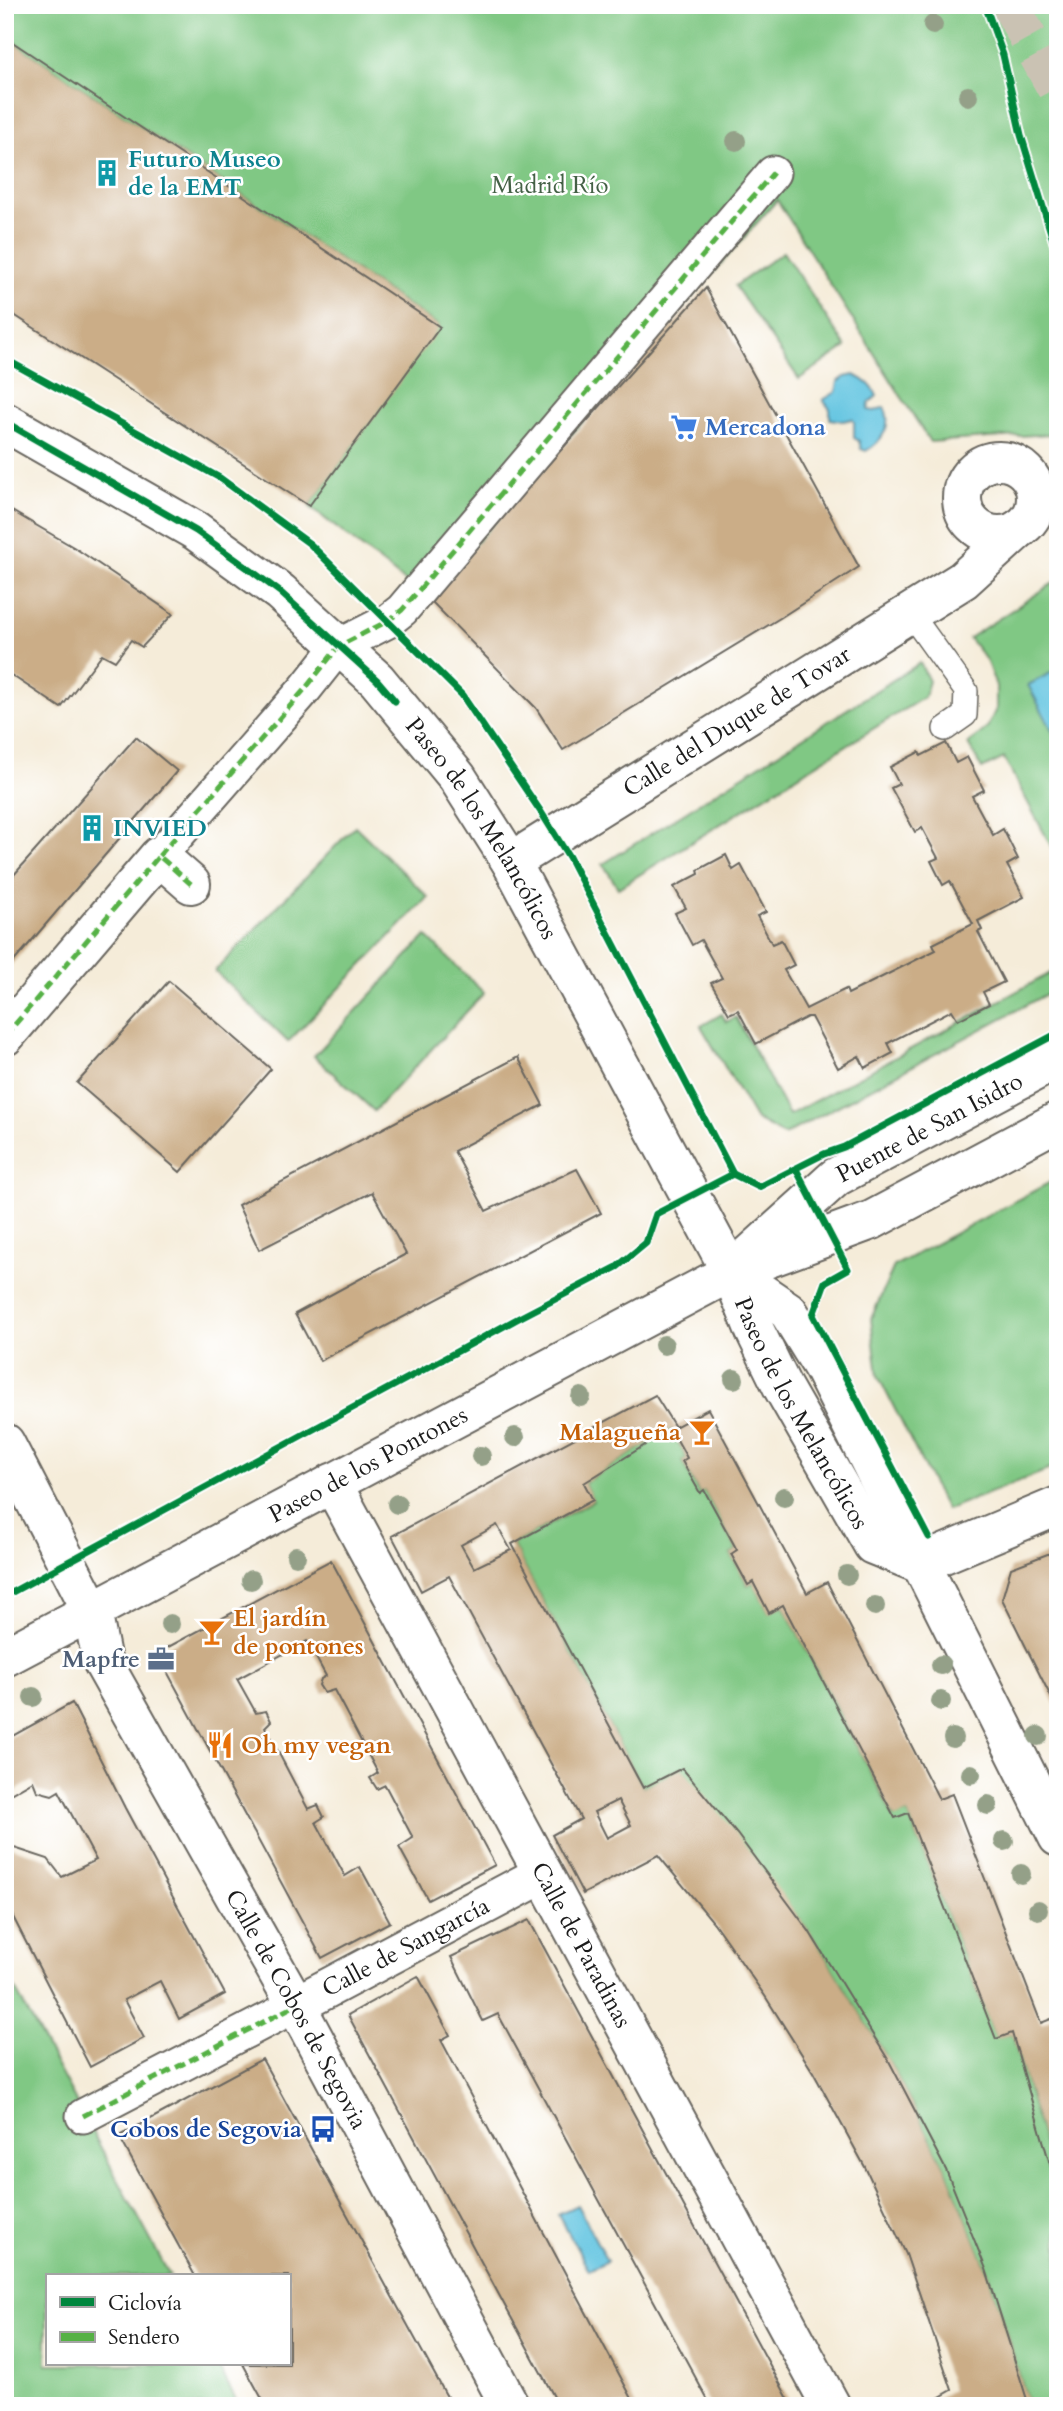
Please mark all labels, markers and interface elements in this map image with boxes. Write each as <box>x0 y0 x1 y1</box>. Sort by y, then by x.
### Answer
place label: Futuro Museo de la EMT <box>128 143 281 204</box>
building icon: Futuro Museo de la EMT <box>92 158 122 188</box>
park label: Madrid Río <box>492 169 608 202</box>
place label: Mercadona <box>705 411 826 444</box>
supermarket icon: Mercadona <box>669 412 699 442</box>
street label: Calle del Duque de Tovar <box>617 638 857 805</box>
street label: Paseo de los Melancólicos <box>397 711 565 945</box>
place label: INVIED <box>113 812 207 845</box>
building icon: INVIED <box>77 813 107 843</box>
street label: Puente de San Isidro <box>830 1065 1029 1191</box>
street label: Paseo de los Melancólicos <box>726 1292 877 1536</box>
street label: Paseo de los Pontones <box>263 1399 474 1531</box>
place label: Malagueña <box>559 1416 681 1449</box>
bar icon: Malagueña <box>687 1417 717 1447</box>
place label: El jardín de pontones <box>233 1602 364 1663</box>
bar icon: El jardín de pontones <box>197 1617 227 1647</box>
place label: Mapfre <box>62 1643 140 1676</box>
office icon: Mapfre <box>146 1644 176 1674</box>
place label: Oh my vegan <box>241 1729 392 1762</box>
restaurant icon: Oh my vegan <box>205 1730 235 1760</box>
street label: Calle de Paradinas <box>523 1856 639 2034</box>
street label: Calle de Cobos de Segovia <box>217 1883 376 2136</box>
street label: Calle de Sangarcía <box>316 1889 496 2005</box>
place label: Cobos de Segovia <box>110 2113 302 2146</box>
bus stop icon: Cobos de Segovia <box>308 2114 338 2144</box>
legend <box>46 2274 290 2366</box>
text: Ciclovía <box>108 2289 182 2318</box>
text: Sendero <box>108 2323 180 2352</box>

